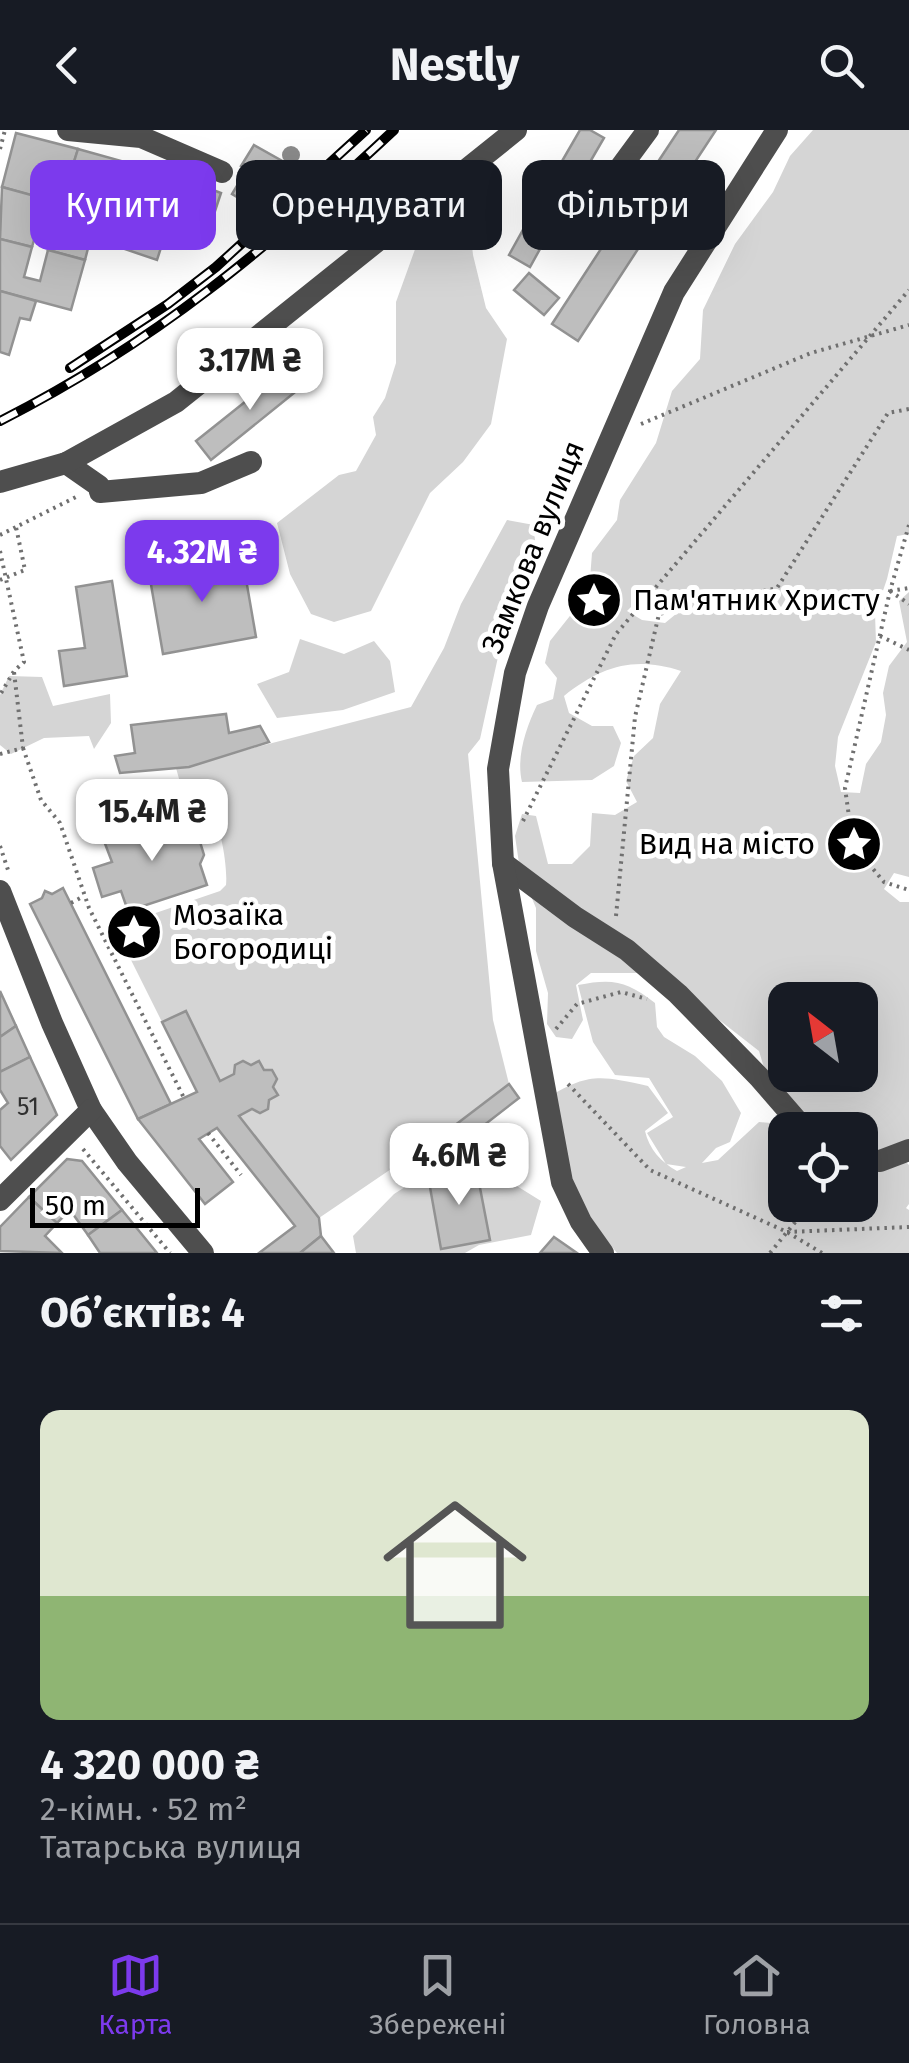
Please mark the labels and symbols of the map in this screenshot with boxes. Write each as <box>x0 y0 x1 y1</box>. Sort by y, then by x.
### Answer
pin: 3.17M ₴ <box>158 328 342 413</box>
street label: Замкова вулиця <box>474 435 592 659</box>
pin: 4.32M ₴ <box>110 520 294 605</box>
place icon: Пам'ятник Христу <box>564 570 624 630</box>
place label: Пам'ятник Христу <box>633 582 880 618</box>
pin: 15.4M ₴ <box>60 779 244 864</box>
place icon: Вид на місто <box>824 814 884 874</box>
place label: Вид на місто <box>639 826 815 862</box>
place label: Мозаїка Богородиці <box>173 897 333 967</box>
place icon: Мозаїка Богородиці <box>104 902 164 962</box>
north arrow <box>768 982 878 1092</box>
house number: 51 <box>17 1092 39 1122</box>
pin: 4.6M ₴ <box>378 1123 540 1208</box>
scale bar <box>30 1183 200 1228</box>

